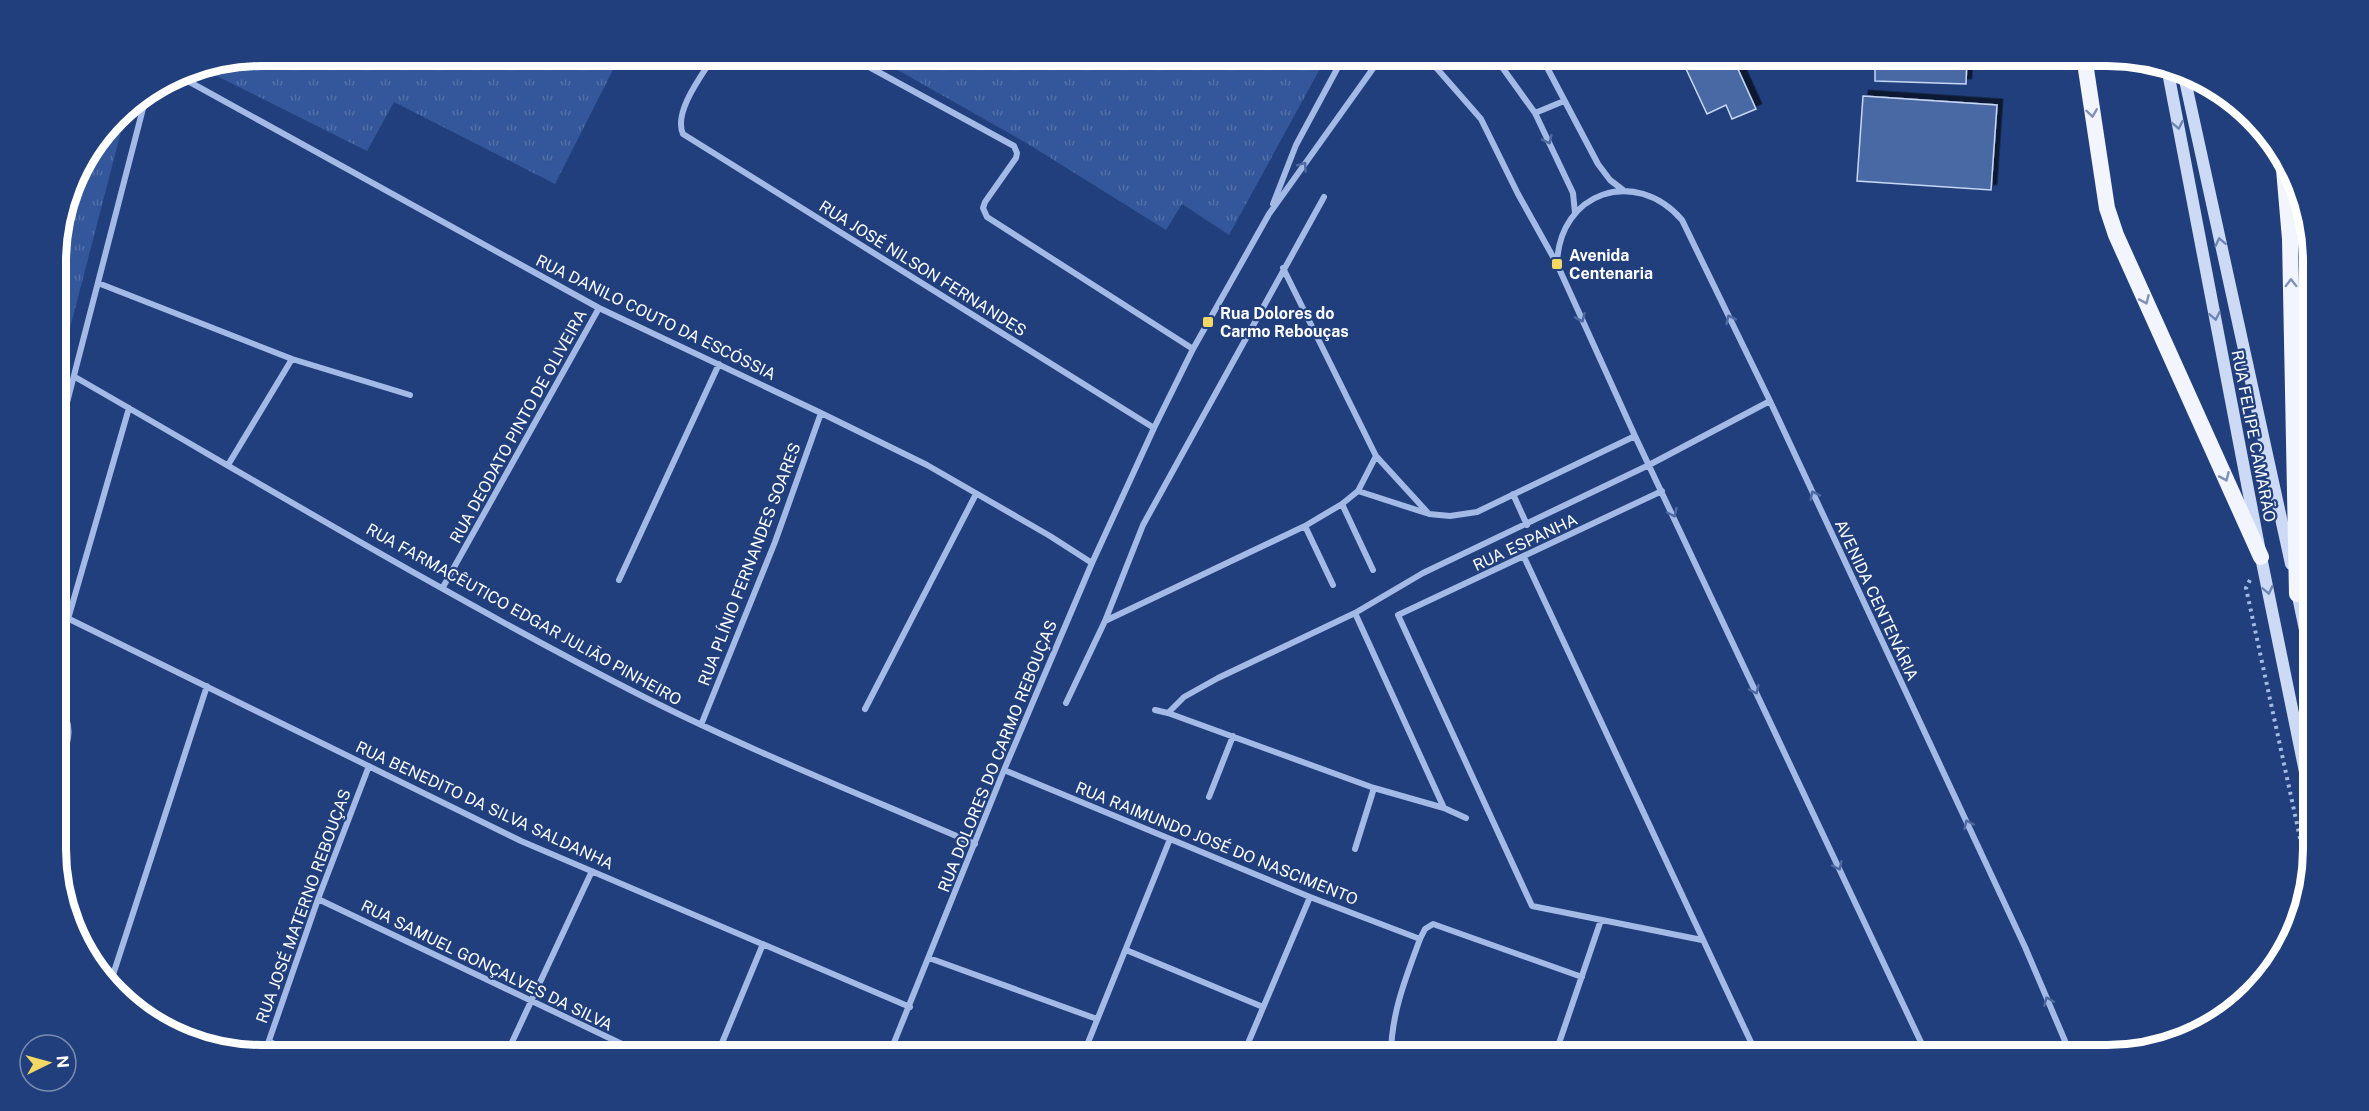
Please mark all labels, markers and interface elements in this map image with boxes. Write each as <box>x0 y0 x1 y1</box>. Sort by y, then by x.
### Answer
one-way arrow <box>2086 109 2098 118</box>
one-way arrow <box>2171 120 2184 130</box>
one-way arrow <box>1540 134 1552 145</box>
one-way arrow <box>1296 162 1307 173</box>
street label: RUA JOSÉ NILSON FERNANDES <box>816 196 1030 340</box>
one-way arrow <box>2215 237 2228 247</box>
place label: Avenida Centenaria <box>1569 246 1653 283</box>
street label: RUA DANILO COUTO DA ESCÓSSIA <box>533 250 779 384</box>
marker: Avenida Centenaria <box>1550 257 1564 271</box>
one-way arrow <box>2285 279 2297 288</box>
one-way arrow <box>2138 293 2150 304</box>
place label: Rua Dolores do Carmo Rebouças <box>1220 304 1349 341</box>
street label: RUA DEODATO PINTO DE OLIVEIRA <box>446 306 591 547</box>
one-way arrow <box>1574 311 1586 322</box>
one-way arrow <box>2208 311 2221 321</box>
marker: Rua Dolores do Carmo Rebouças <box>1201 315 1215 329</box>
one-way arrow <box>1725 315 1737 326</box>
street label: RUA FELIPE CAMARÃO <box>2228 348 2280 524</box>
street label: RUA PLÍNIO FERNANDES SOARES <box>693 440 805 688</box>
one-way arrow <box>2218 471 2230 482</box>
one-way arrow <box>1809 491 1821 502</box>
one-way arrow <box>1665 507 1677 518</box>
street label: RUA ESPANHA <box>1470 510 1581 575</box>
street label: AVENIDA CENTENÁRIA <box>1831 516 1923 684</box>
street label: RUA FARMACÊUTICO EDGAR JULIÃO PINHEIRO <box>363 519 685 709</box>
one-way arrow <box>2260 585 2273 595</box>
street label: RUA DOLORES DO CARMO REBOUÇAS <box>934 617 1061 895</box>
one-way arrow <box>1748 683 1760 694</box>
street label: RUA BENEDITO DA SILVA SALDANHA <box>353 737 617 874</box>
street label: RUA RAIMUNDO JOSÉ DO NASCIMENTO <box>1073 777 1361 909</box>
street label: RUA JOSÉ MATERNO REBOUÇAS <box>251 786 355 1026</box>
one-way arrow <box>1963 819 1975 830</box>
one-way arrow <box>1831 860 1843 871</box>
street label: RUA SAMUEL GONÇALVES DA SILVA <box>358 896 616 1035</box>
one-way arrow <box>2044 997 2056 1008</box>
north arrow <box>18 1033 78 1093</box>
text: N <box>52 1055 72 1069</box>

